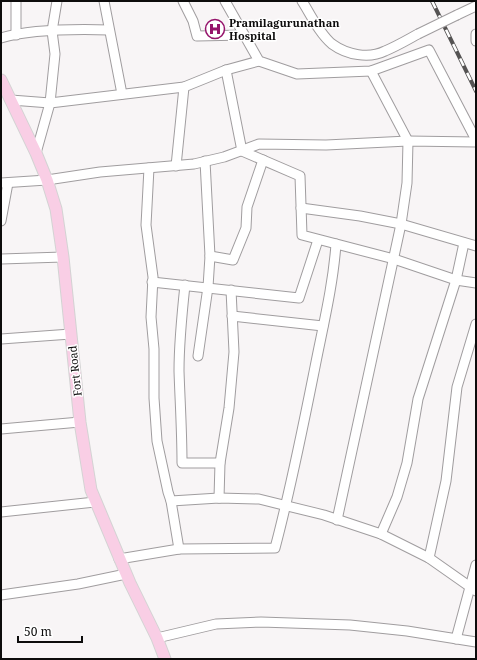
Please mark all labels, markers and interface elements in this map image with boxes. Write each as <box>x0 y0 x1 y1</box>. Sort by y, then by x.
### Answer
place label: Pramilagurunathan Hospital <box>229 15 340 43</box>
hospital icon: Pramilagurunathan Hospital <box>204 18 226 40</box>
street label: Fort Road <box>64 345 85 397</box>
scale bar <box>18 618 82 644</box>
text: 50 m <box>24 623 52 640</box>

